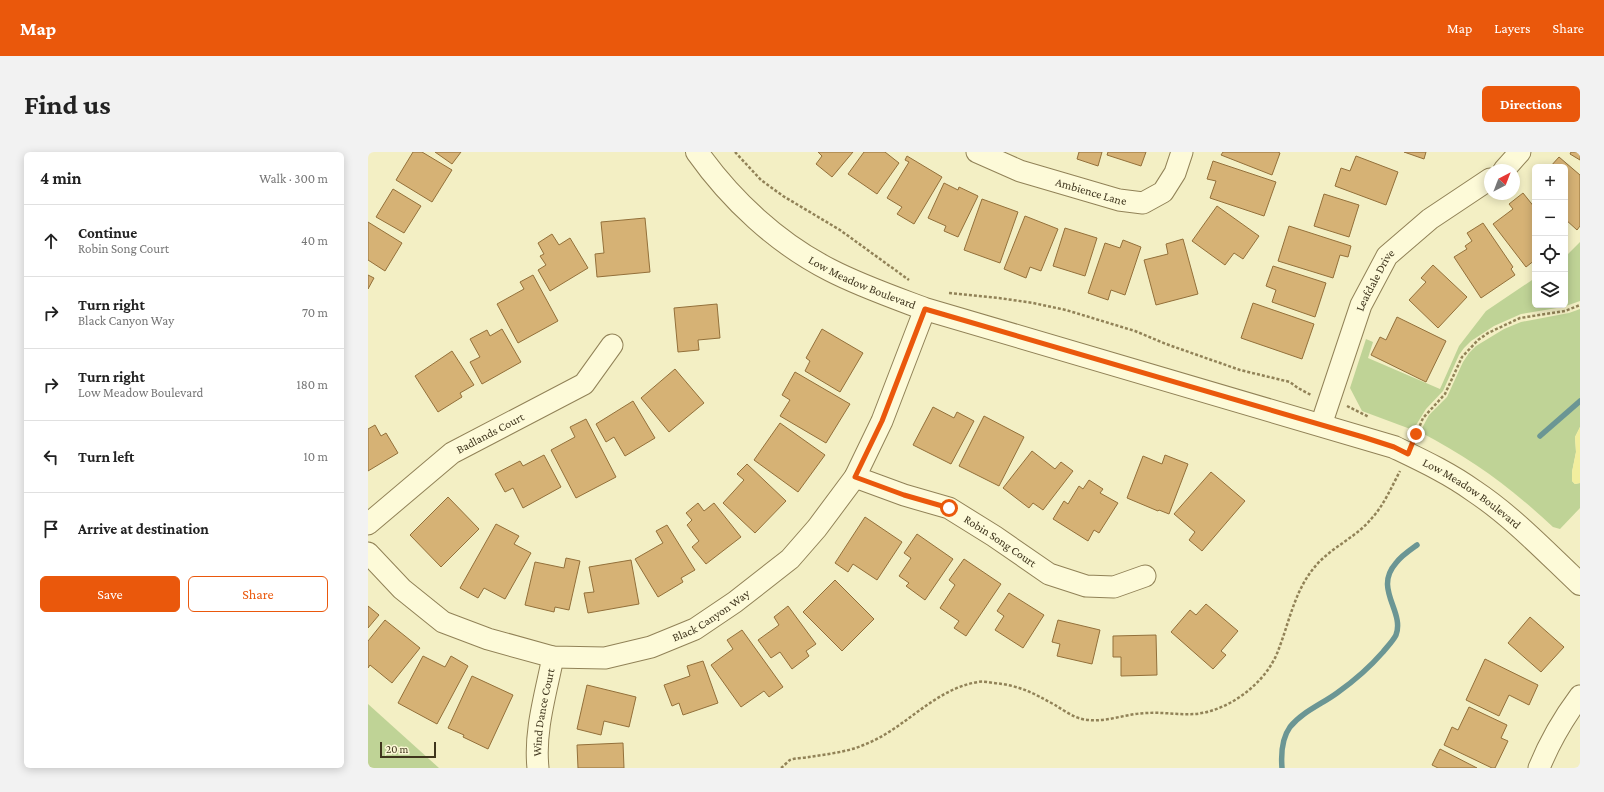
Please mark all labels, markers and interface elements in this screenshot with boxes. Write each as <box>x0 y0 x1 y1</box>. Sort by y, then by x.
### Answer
text: Map <box>20 18 56 39</box>
text: Map <box>1447 20 1472 36</box>
text: Layers <box>1494 20 1531 36</box>
text: Share <box>1553 20 1584 36</box>
button: Directions <box>1482 86 1580 122</box>
text: Find us <box>24 89 111 120</box>
north arrow <box>1484 164 1520 200</box>
map controls <box>1532 164 1568 308</box>
button: + <box>1532 164 1568 200</box>
text: 4 min <box>40 169 82 188</box>
text: Walk · 300 m <box>259 171 328 186</box>
street label: Ambience Lane <box>1054 175 1127 208</box>
button: − <box>1532 200 1568 236</box>
text: Continue <box>78 225 137 241</box>
icon: ahead <box>40 230 62 252</box>
text: 40 m <box>301 233 328 248</box>
button: locate <box>1532 236 1568 272</box>
text: Robin Song Court <box>78 241 169 256</box>
street label: Leafdale Drive <box>1352 246 1397 313</box>
street label: Low Meadow Boulevard <box>806 253 918 312</box>
button: layers <box>1532 272 1568 308</box>
text: Turn right <box>78 297 145 313</box>
icon: right <box>40 302 62 324</box>
text: 70 m <box>302 305 328 320</box>
text: Black Canyon Way <box>78 313 174 328</box>
text: Turn right <box>78 369 145 385</box>
icon: right <box>40 374 62 396</box>
text: 180 m <box>296 377 328 392</box>
text: Low Meadow Boulevard <box>78 385 203 400</box>
street label: Badlands Court <box>454 409 527 457</box>
route end <box>1407 425 1425 443</box>
icon: left <box>40 446 62 468</box>
text: Turn left <box>78 449 134 465</box>
text: 10 m <box>303 449 328 464</box>
street label: Low Meadow Boulevard <box>1420 455 1524 532</box>
route start <box>940 499 958 517</box>
street label: Robin Song Court <box>961 512 1040 571</box>
icon: arrive <box>40 518 62 540</box>
text: Arrive at destination <box>78 521 209 537</box>
button: Save <box>40 576 180 612</box>
button: Share <box>188 576 328 612</box>
street label: Black Canyon Way <box>670 586 753 645</box>
street label: Wind Dance Court <box>530 666 558 757</box>
scale bar <box>380 740 436 759</box>
text: 20 m <box>386 743 408 755</box>

